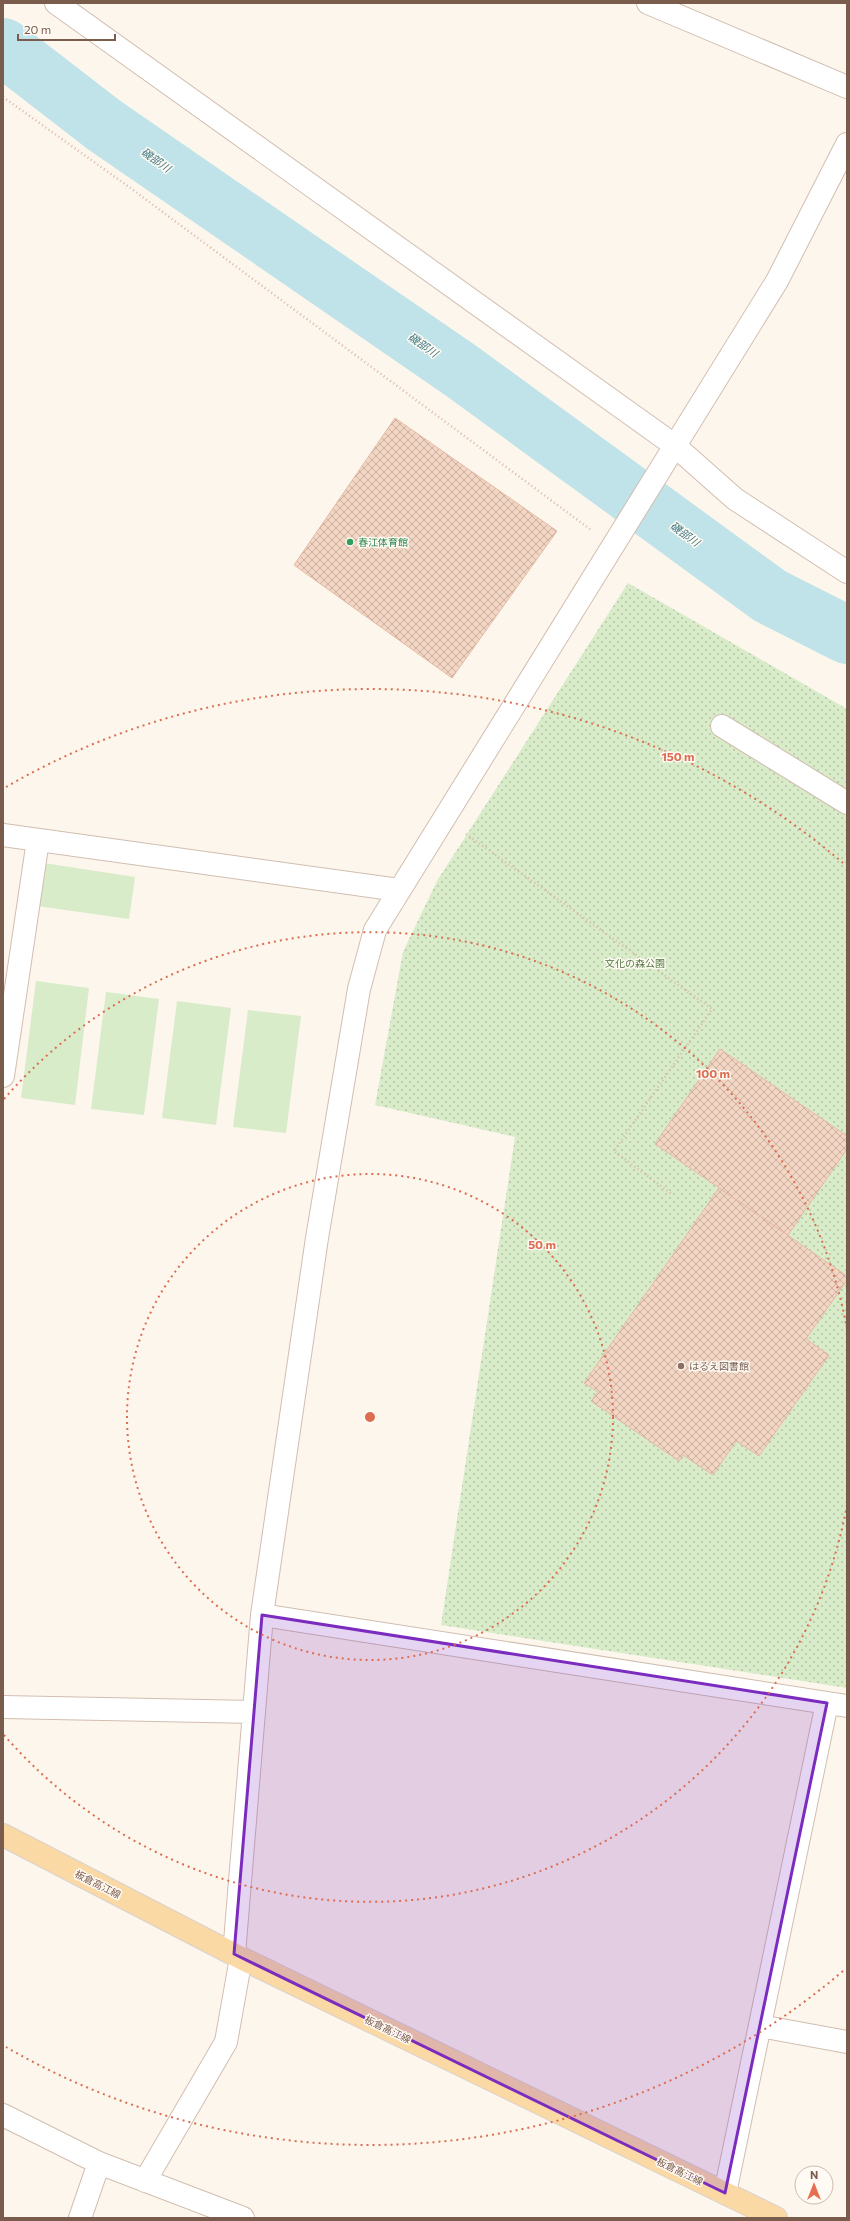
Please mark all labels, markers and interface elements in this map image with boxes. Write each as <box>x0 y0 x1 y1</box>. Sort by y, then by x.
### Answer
scale bar <box>18 16 115 42</box>
text: 20 m <box>24 22 51 36</box>
water label: 磯部川 <box>139 145 174 175</box>
water label: 磯部川 <box>406 330 441 360</box>
water label: 磯部川 <box>668 519 703 549</box>
place label: 春江体育館 <box>358 536 408 548</box>
marker: 春江体育館 <box>345 537 355 547</box>
text: 150 m <box>661 749 695 763</box>
park label: 文化の森公園 <box>605 957 665 969</box>
text: 100 m <box>696 1066 730 1080</box>
text: 50 m <box>528 1237 556 1251</box>
place label: はるえ図書館 <box>689 1360 749 1372</box>
marker: はるえ図書館 <box>676 1361 686 1371</box>
centre of rings <box>363 1410 377 1424</box>
street label: 板倉高江線 <box>73 1867 123 1901</box>
street label: 板倉高江線 <box>363 2013 413 2045</box>
street label: 板倉高江線 <box>655 2155 705 2187</box>
north arrow <box>794 2165 834 2205</box>
text: N <box>810 2168 818 2181</box>

